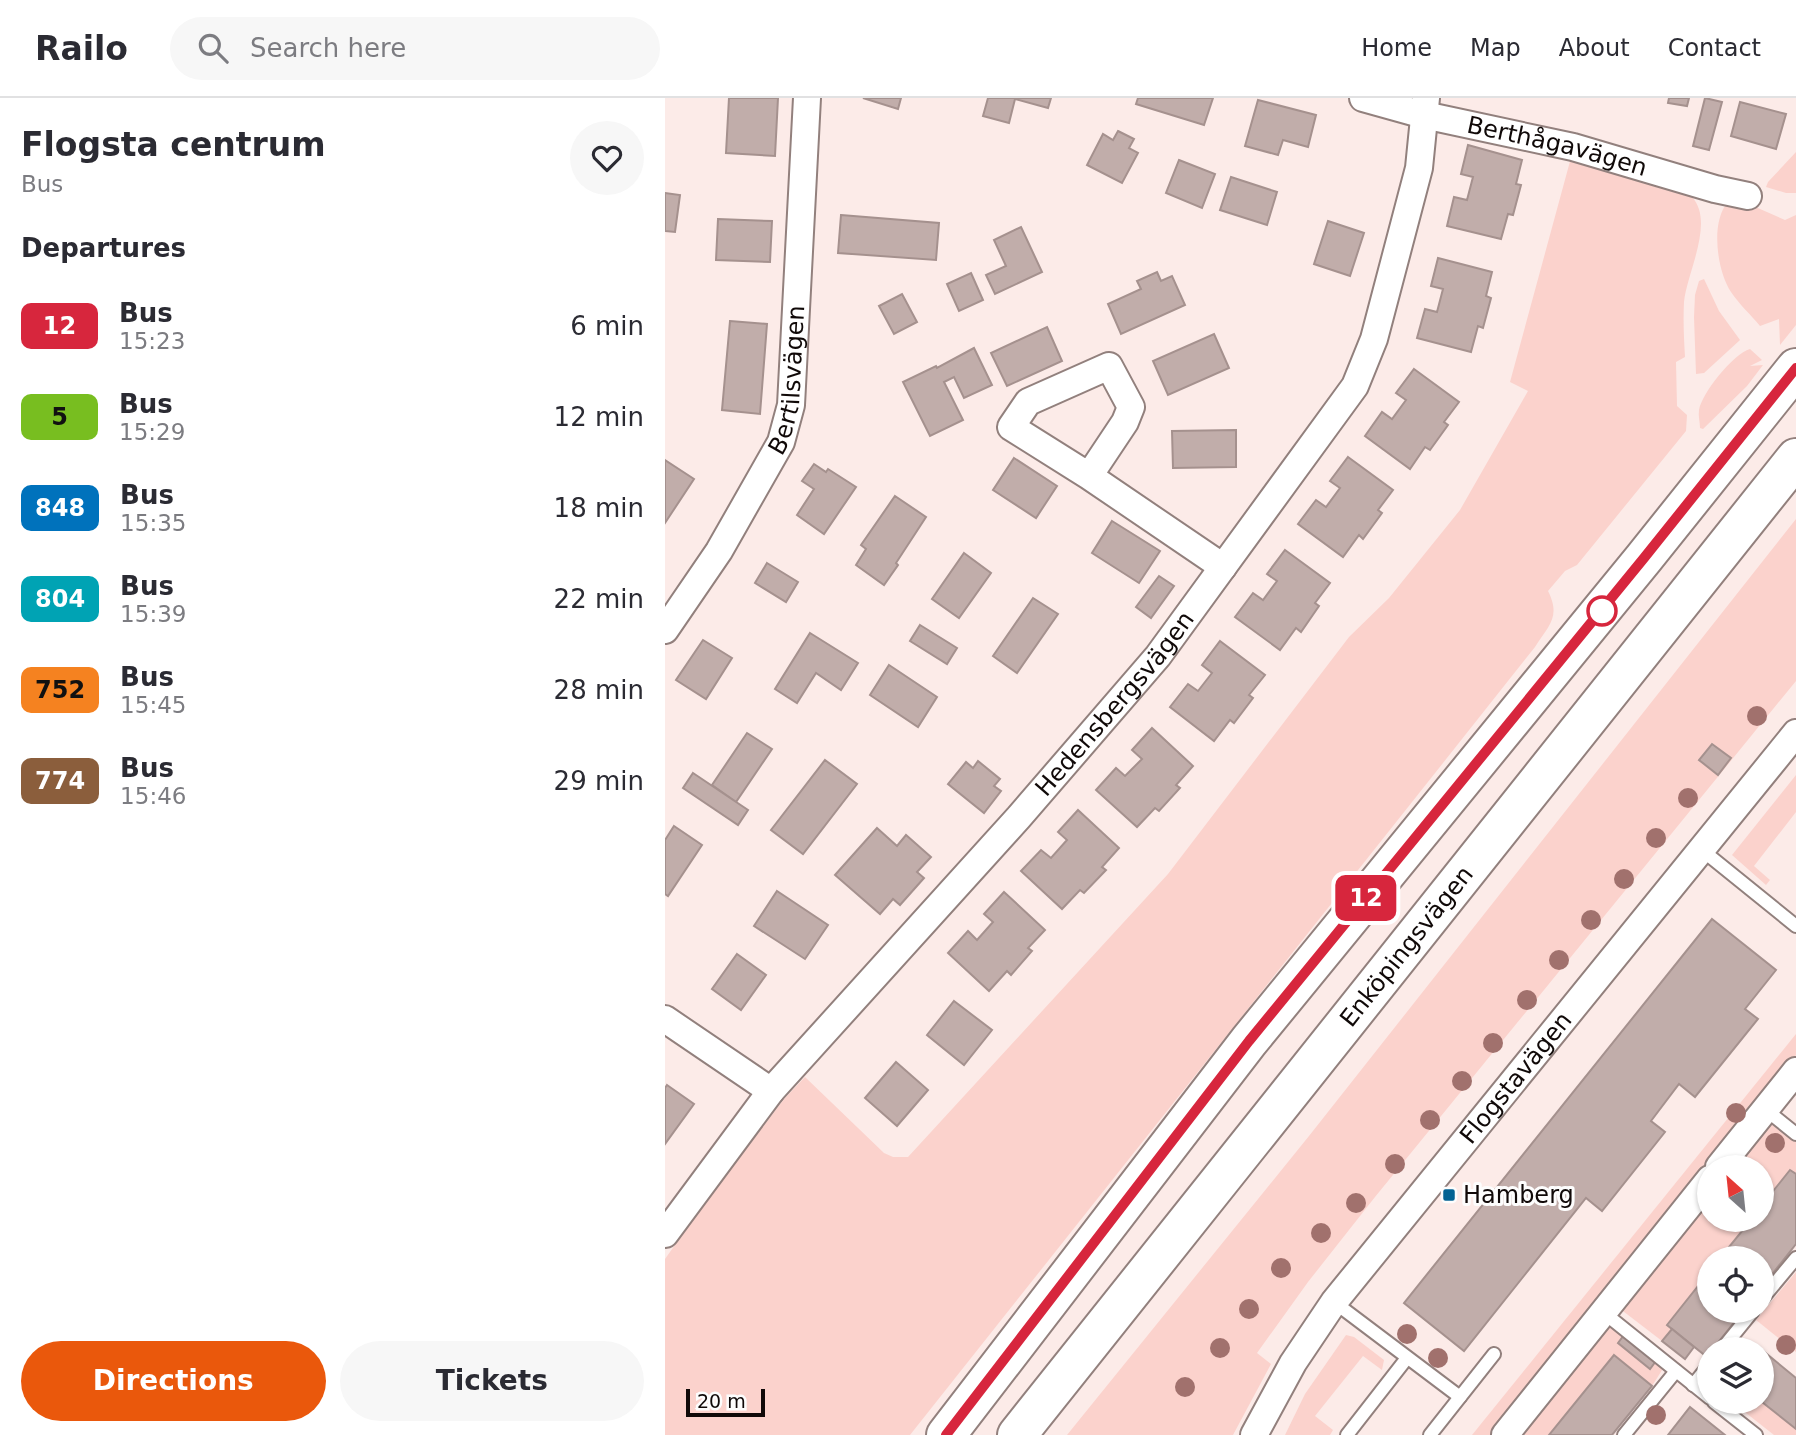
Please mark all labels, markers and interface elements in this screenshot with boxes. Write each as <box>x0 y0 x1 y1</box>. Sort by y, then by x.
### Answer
search box <box>170 17 660 80</box>
text: Railo <box>35 29 128 68</box>
icon: search <box>194 29 232 67</box>
text: Search here <box>250 33 406 63</box>
text: Home <box>1361 34 1432 62</box>
text: Map <box>1470 34 1521 62</box>
text: About <box>1559 34 1630 62</box>
text: Contact <box>1668 34 1761 62</box>
street label: Berthågavägen <box>1464 111 1650 182</box>
button: heart <box>570 121 644 195</box>
text: Flogsta centrum <box>21 125 326 164</box>
text: Bus <box>21 171 63 197</box>
text: Departures <box>21 233 186 263</box>
text: Bus <box>119 298 173 328</box>
street label: Bertilsvägen <box>763 305 810 460</box>
text: 6 min <box>570 311 644 341</box>
text: 12 <box>43 312 76 340</box>
text: 15:23 <box>119 328 185 354</box>
text: Bus <box>119 389 173 419</box>
text: 12 min <box>554 402 644 432</box>
text: 5 <box>51 403 68 431</box>
text: 15:29 <box>119 419 185 445</box>
text: Bus <box>120 480 174 510</box>
text: 18 min <box>554 493 644 523</box>
text: 848 <box>35 494 85 522</box>
text: 15:35 <box>120 510 186 536</box>
text: Bus <box>120 571 174 601</box>
text: 22 min <box>554 584 644 614</box>
text: 804 <box>35 585 85 613</box>
unlabelled marker <box>1587 596 1617 626</box>
text: 15:39 <box>120 601 186 627</box>
street label: Hedensbergsvägen <box>1030 606 1200 802</box>
text: Bus <box>120 662 174 692</box>
text: 28 min <box>554 675 644 705</box>
text: 752 <box>35 676 85 704</box>
text: 15:45 <box>120 692 186 718</box>
text: Bus <box>120 753 174 783</box>
text: 29 min <box>554 766 644 796</box>
text: 774 <box>35 767 85 795</box>
text: 15:46 <box>120 783 186 809</box>
street label: Enköpingsvägen <box>1334 861 1479 1032</box>
line badge: 12 <box>1335 875 1397 921</box>
text: 12 <box>1349 884 1383 912</box>
street label: Flogstavägen <box>1454 1007 1578 1149</box>
north arrow <box>1697 1155 1775 1232</box>
map controls <box>1697 1155 1774 1414</box>
place label: Hamberg <box>1463 1181 1574 1209</box>
marker: Hamberg <box>1441 1187 1457 1203</box>
button: locate <box>1697 1246 1774 1323</box>
button: layers <box>1697 1337 1774 1414</box>
button: Directions <box>21 1341 326 1421</box>
button: Tickets <box>340 1341 644 1421</box>
scale bar <box>686 1386 765 1418</box>
text: 20 m <box>697 1390 746 1412</box>

